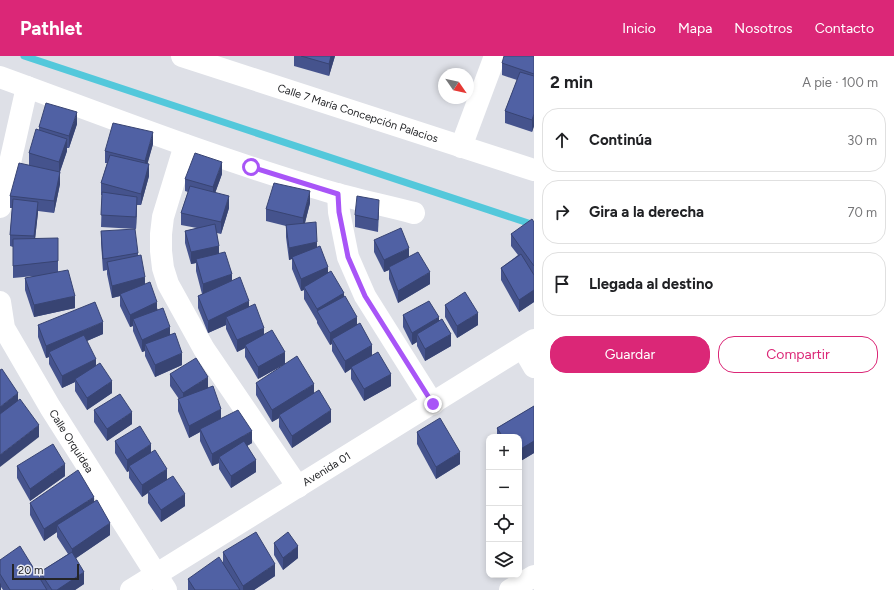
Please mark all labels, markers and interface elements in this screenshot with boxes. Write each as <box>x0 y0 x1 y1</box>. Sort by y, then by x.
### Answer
text: Pathlet <box>20 17 83 40</box>
text: Inicio <box>622 20 656 37</box>
text: Mapa <box>678 20 712 37</box>
text: Nosotros <box>734 20 793 37</box>
text: Contacto <box>815 20 874 37</box>
north arrow <box>438 68 474 104</box>
text: 2 min <box>550 72 593 92</box>
text: A pie · 100 m <box>802 75 878 90</box>
street label: Calle 7 María Concepción Palacios <box>276 81 440 145</box>
icon: ahead <box>551 129 573 151</box>
text: Continúa <box>589 131 652 149</box>
text: 30 m <box>847 133 877 148</box>
route start <box>242 158 260 176</box>
icon: right <box>551 201 573 223</box>
text: Gira a la derecha <box>589 203 704 221</box>
text: 70 m <box>847 205 877 220</box>
icon: arrive <box>551 273 573 295</box>
text: Llegada al destino <box>589 275 713 293</box>
button: Guardar <box>550 336 710 373</box>
button: Compartir <box>718 336 878 373</box>
route end <box>424 395 442 413</box>
street label: Calle Orquidea <box>47 407 96 475</box>
map controls <box>486 434 522 578</box>
button: + <box>486 434 522 470</box>
street label: Avenida 01 <box>300 449 353 489</box>
button: − <box>486 470 522 506</box>
button: locate <box>486 506 522 542</box>
button: layers <box>486 542 522 578</box>
scale bar <box>12 562 79 581</box>
text: 20 m <box>18 564 43 577</box>

